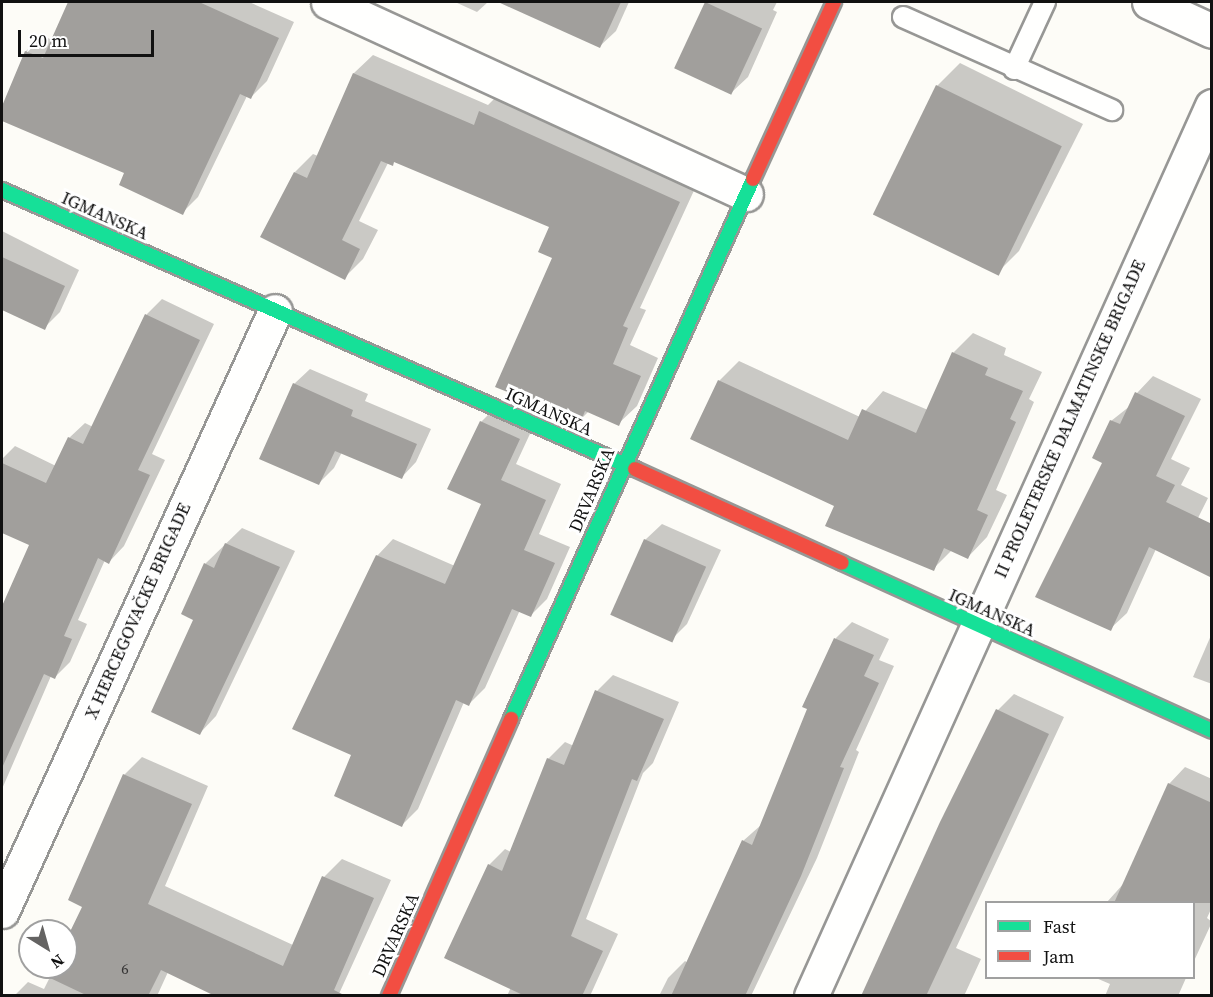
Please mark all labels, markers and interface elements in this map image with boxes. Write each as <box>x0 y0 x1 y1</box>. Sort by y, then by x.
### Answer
scale bar <box>21 18 158 56</box>
text: 20 m <box>29 28 67 53</box>
street label: IGMANSKA <box>58 187 152 245</box>
street label: II PROLETERSKE DALMATINSKE BRIGADE <box>990 257 1150 581</box>
street label: IGMANSKA <box>502 383 596 441</box>
street label: DRVARSKA <box>565 445 619 535</box>
street label: X HERCEGOVAČKE BRIGADE <box>80 500 196 722</box>
street label: IGMANSKA <box>945 584 1039 642</box>
street label: DRVARSKA <box>368 890 424 980</box>
legend <box>985 901 1195 979</box>
text: Fast <box>1043 914 1076 939</box>
north arrow <box>18 919 78 979</box>
text: Jam <box>1043 944 1075 969</box>
text: N <box>46 949 69 974</box>
house number: 6 <box>121 960 129 978</box>

